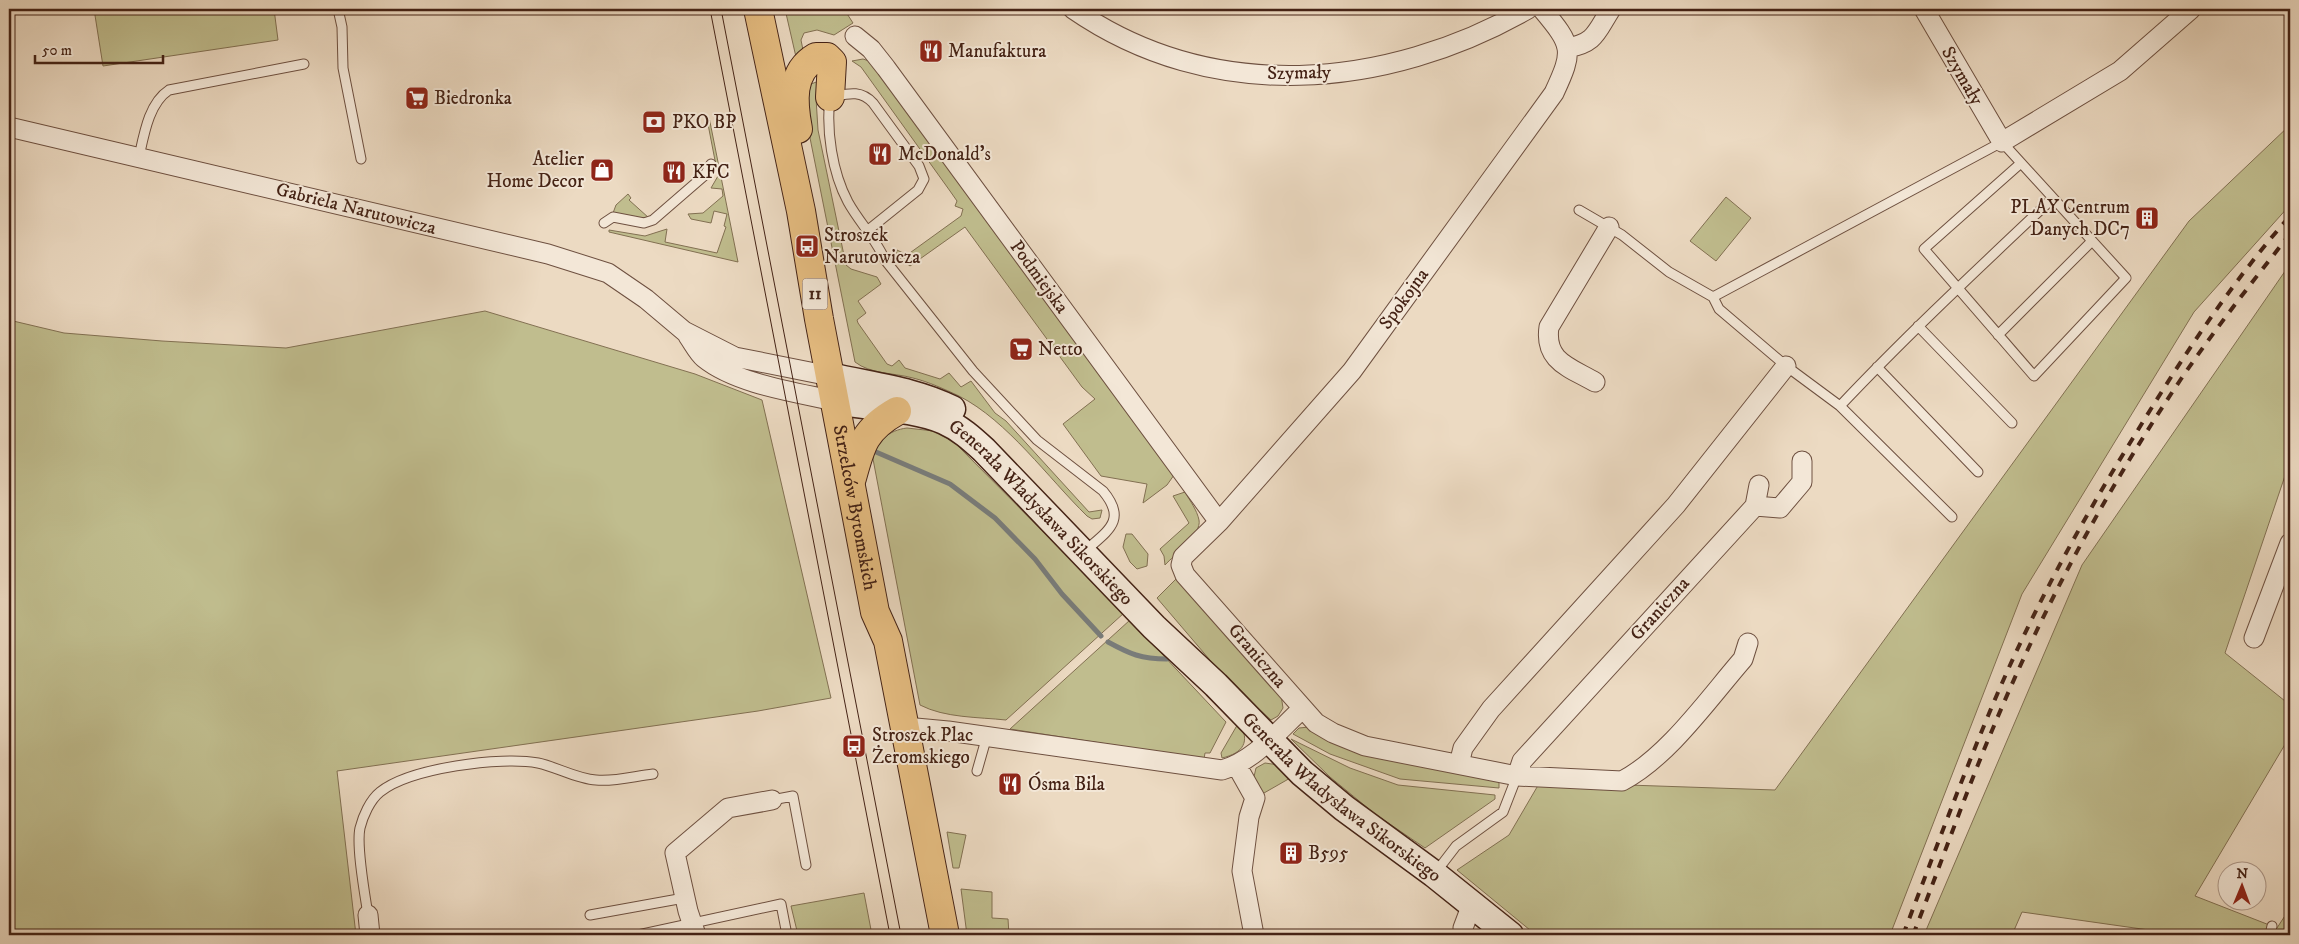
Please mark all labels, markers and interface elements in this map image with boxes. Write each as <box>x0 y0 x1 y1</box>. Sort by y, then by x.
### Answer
scale bar <box>35 32 162 64</box>
restaurant icon: Manufaktura <box>918 38 944 64</box>
place label: Manufaktura <box>948 40 1046 63</box>
text: 50 m <box>42 41 72 60</box>
street label: Szymały <box>1936 43 1988 110</box>
street label: Szymały <box>1267 61 1332 85</box>
supermarket icon: Biedronka <box>404 85 430 111</box>
place label: Biedronka <box>434 87 512 110</box>
bank icon: PKO BP <box>641 109 667 135</box>
place label: PKO BP <box>672 111 736 134</box>
restaurant icon: McDonald's <box>867 141 893 167</box>
place label: McDonald's <box>898 143 991 166</box>
place label: Atelier Home Decor <box>486 148 584 193</box>
shop icon: Atelier Home Decor <box>589 157 615 183</box>
restaurant icon: KFC <box>661 159 687 185</box>
place label: KFC <box>692 161 730 184</box>
street label: Gabriela Narutowicza <box>274 178 438 240</box>
place label: PLAY Centrum Danych DC7 <box>2010 196 2130 241</box>
building icon: PLAY Centrum Danych DC7 <box>2134 205 2160 231</box>
place label: Stroszek Narutowicza <box>824 224 920 269</box>
bus stop icon: Stroszek Narutowicza <box>794 233 820 259</box>
street label: Podmiejska <box>1005 236 1073 318</box>
street label: Spokojna <box>1374 264 1434 334</box>
road number: 11 <box>802 278 828 310</box>
supermarket icon: Netto <box>1008 336 1034 362</box>
place label: Netto <box>1038 338 1083 361</box>
street label: Generała Władysława Sikorskiego <box>944 414 1138 610</box>
street label: Strzelców Bytomskich <box>828 423 882 592</box>
street label: Graniczna <box>1625 572 1695 646</box>
street label: Graniczna <box>1223 619 1291 693</box>
street label: Generała Władysława Sikorskiego <box>1237 707 1446 887</box>
place label: Stroszek Plac Żeromskiego <box>872 724 973 769</box>
bus stop icon: Stroszek Plac Żeromskiego <box>841 733 867 759</box>
restaurant icon: Ósma Bila <box>997 771 1023 797</box>
place label: Ósma Bila <box>1028 771 1105 796</box>
building icon: B595 <box>1278 840 1304 866</box>
place label: B595 <box>1308 842 1349 865</box>
north arrow <box>2216 862 2266 912</box>
text: N <box>2236 865 2249 883</box>

